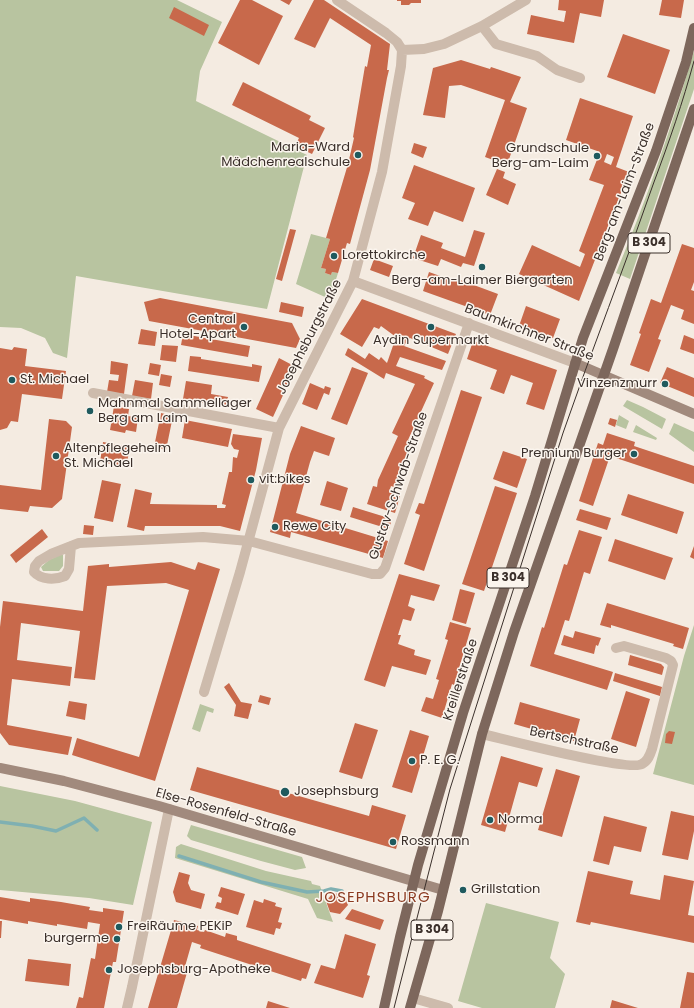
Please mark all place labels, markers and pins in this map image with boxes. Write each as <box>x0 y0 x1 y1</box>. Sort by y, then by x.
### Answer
place label: Maria-Ward Mädchenrealschule <box>221 140 350 171</box>
place label: Grundschule Berg-am-Laim <box>492 141 589 172</box>
marker: Maria-Ward Mädchenrealschule <box>353 150 363 160</box>
marker: Grundschule Berg-am-Laim <box>592 151 602 161</box>
place label: Lorettokirche <box>342 248 426 264</box>
marker: Lorettokirche <box>329 251 339 261</box>
marker: Berg-am-Laimer Biergarten <box>477 262 487 272</box>
place label: Berg-am-Laimer Biergarten <box>391 273 573 289</box>
place label: Central Hotel-Apart <box>160 312 236 343</box>
marker: Central Hotel-Apart <box>239 322 249 332</box>
marker: Aydin Supermarkt <box>426 322 436 332</box>
place label: Aydin Supermarkt <box>373 333 489 349</box>
place label: St. Michael <box>20 372 89 388</box>
marker: St. Michael <box>7 375 17 385</box>
place label: Vinzenzmurr <box>577 376 657 392</box>
marker: Vinzenzmurr <box>660 379 670 389</box>
place label: Mahnmal Sammellager Berg am Laim <box>98 396 252 427</box>
marker: Mahnmal Sammellager Berg am Laim <box>85 406 95 416</box>
place label: Altenpflegeheim St. Michael <box>64 441 171 472</box>
place label: Premium Burger <box>521 446 626 462</box>
marker: Premium Burger <box>629 449 639 459</box>
marker: Altenpflegeheim St. Michael <box>51 451 61 461</box>
place label: vit:bikes <box>259 472 311 488</box>
marker: vit:bikes <box>246 475 256 485</box>
place label: Rewe City <box>283 519 346 535</box>
marker: Rewe City <box>270 522 280 532</box>
place label: P. E. G. <box>420 753 459 769</box>
marker: P. E. G. <box>407 756 417 766</box>
place label: Josephsburg <box>294 784 379 800</box>
marker: Josephsburg <box>279 786 291 798</box>
place label: Norma <box>498 812 542 828</box>
marker: Norma <box>485 815 495 825</box>
place label: Rossmann <box>401 834 470 850</box>
marker: Rossmann <box>388 837 398 847</box>
place label: Grillstation <box>471 882 540 898</box>
marker: Grillstation <box>458 885 468 895</box>
place label: FreiRäume PEKiP <box>127 919 232 935</box>
marker: FreiRäume PEKiP <box>114 922 124 932</box>
place label: burgerme <box>44 931 109 947</box>
marker: burgerme <box>112 934 122 944</box>
place label: Josephsburg-Apotheke <box>117 962 271 978</box>
marker: Josephsburg-Apotheke <box>104 965 114 975</box>

